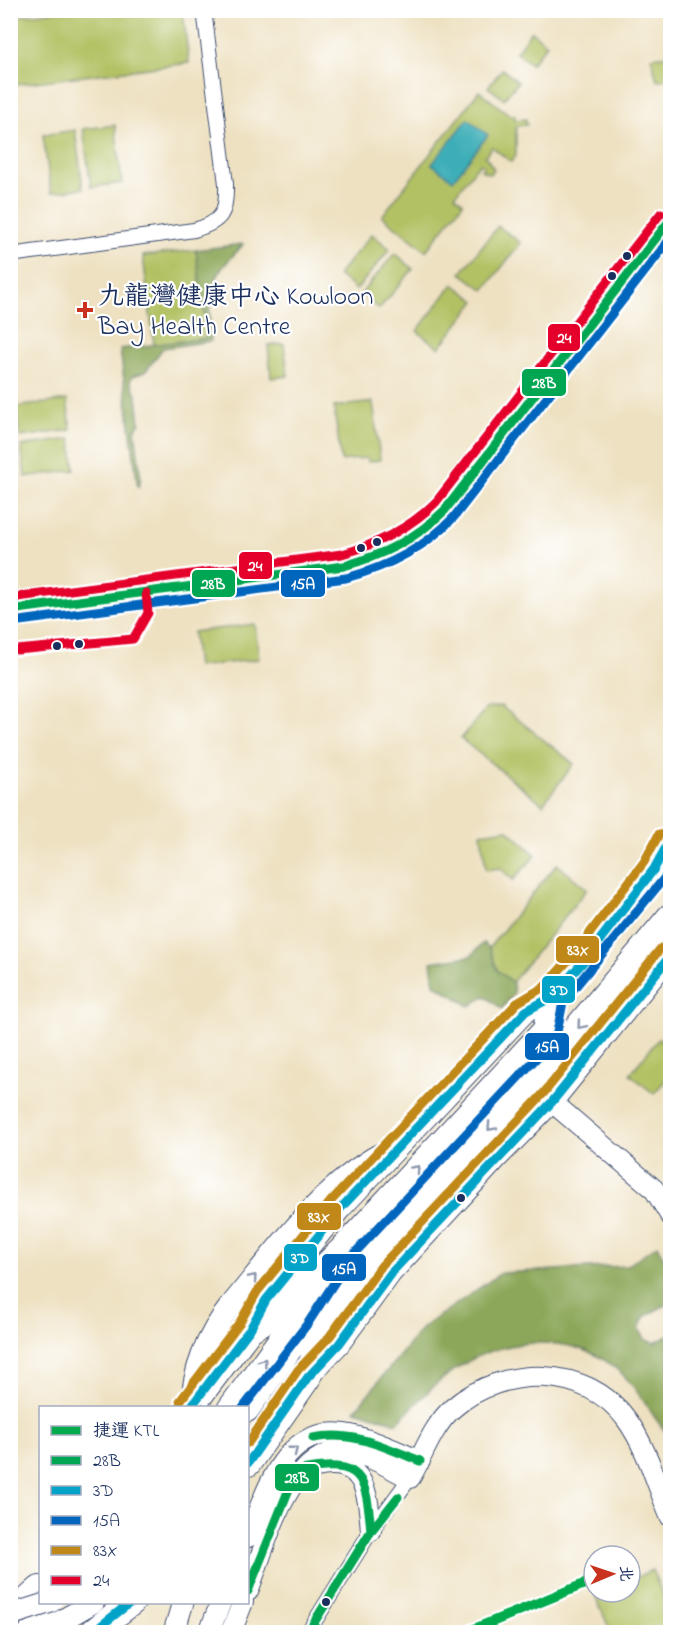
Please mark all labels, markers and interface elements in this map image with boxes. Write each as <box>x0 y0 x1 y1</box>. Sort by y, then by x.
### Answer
unlabelled marker <box>621 250 633 262</box>
unlabelled marker <box>606 270 618 282</box>
place label: 九龍灣健康中心 Kowloon Bay Health Centre <box>97 279 373 347</box>
marker: 九龍灣健康中心 Kowloon Bay Health Centre <box>76 301 94 319</box>
line badge: 24 <box>547 323 581 352</box>
text: 24 <box>556 327 572 351</box>
line badge: 28B <box>521 368 567 397</box>
text: 28B <box>531 372 557 396</box>
unlabelled marker <box>371 536 383 548</box>
unlabelled marker <box>355 542 367 554</box>
line badge: 24 <box>238 551 273 580</box>
text: 24 <box>247 555 263 579</box>
line badge: 28B <box>191 569 236 598</box>
line badge: 15A <box>280 569 326 598</box>
text: 28B <box>200 573 226 597</box>
text: 15A <box>291 573 315 597</box>
unlabelled marker <box>73 638 85 650</box>
unlabelled marker <box>51 640 63 652</box>
line badge: 83X <box>555 935 600 964</box>
text: 83X <box>566 939 590 963</box>
line badge: 3D <box>541 975 576 1004</box>
text: 3D <box>549 979 568 1003</box>
one-way arrow <box>577 1018 588 1029</box>
line badge: 15A <box>524 1032 570 1061</box>
text: 15A <box>535 1036 559 1060</box>
one-way arrow <box>487 1120 498 1130</box>
one-way arrow <box>409 1166 420 1176</box>
unlabelled marker <box>455 1192 467 1204</box>
line badge: 83X <box>296 1202 342 1231</box>
text: 83X <box>307 1206 331 1230</box>
line badge: 3D <box>283 1243 318 1272</box>
text: 3D <box>290 1247 309 1271</box>
line badge: 15A <box>321 1253 367 1282</box>
text: 15A <box>332 1258 356 1282</box>
one-way arrow <box>246 1274 257 1285</box>
one-way arrow <box>256 1357 267 1368</box>
legend <box>39 1406 249 1604</box>
text: 捷運 KTL <box>93 1419 160 1445</box>
one-way arrow <box>287 1446 298 1457</box>
text: 28B <box>93 1449 121 1475</box>
line badge: 28B <box>274 1463 320 1492</box>
text: 28B <box>284 1467 310 1491</box>
text: 3D <box>93 1479 114 1505</box>
text: 15A <box>93 1509 120 1535</box>
text: 83X <box>93 1539 118 1565</box>
north arrow <box>582 1544 642 1604</box>
text: 北 <box>613 1565 637 1582</box>
text: 24 <box>93 1569 110 1595</box>
unlabelled marker <box>320 1596 332 1608</box>

